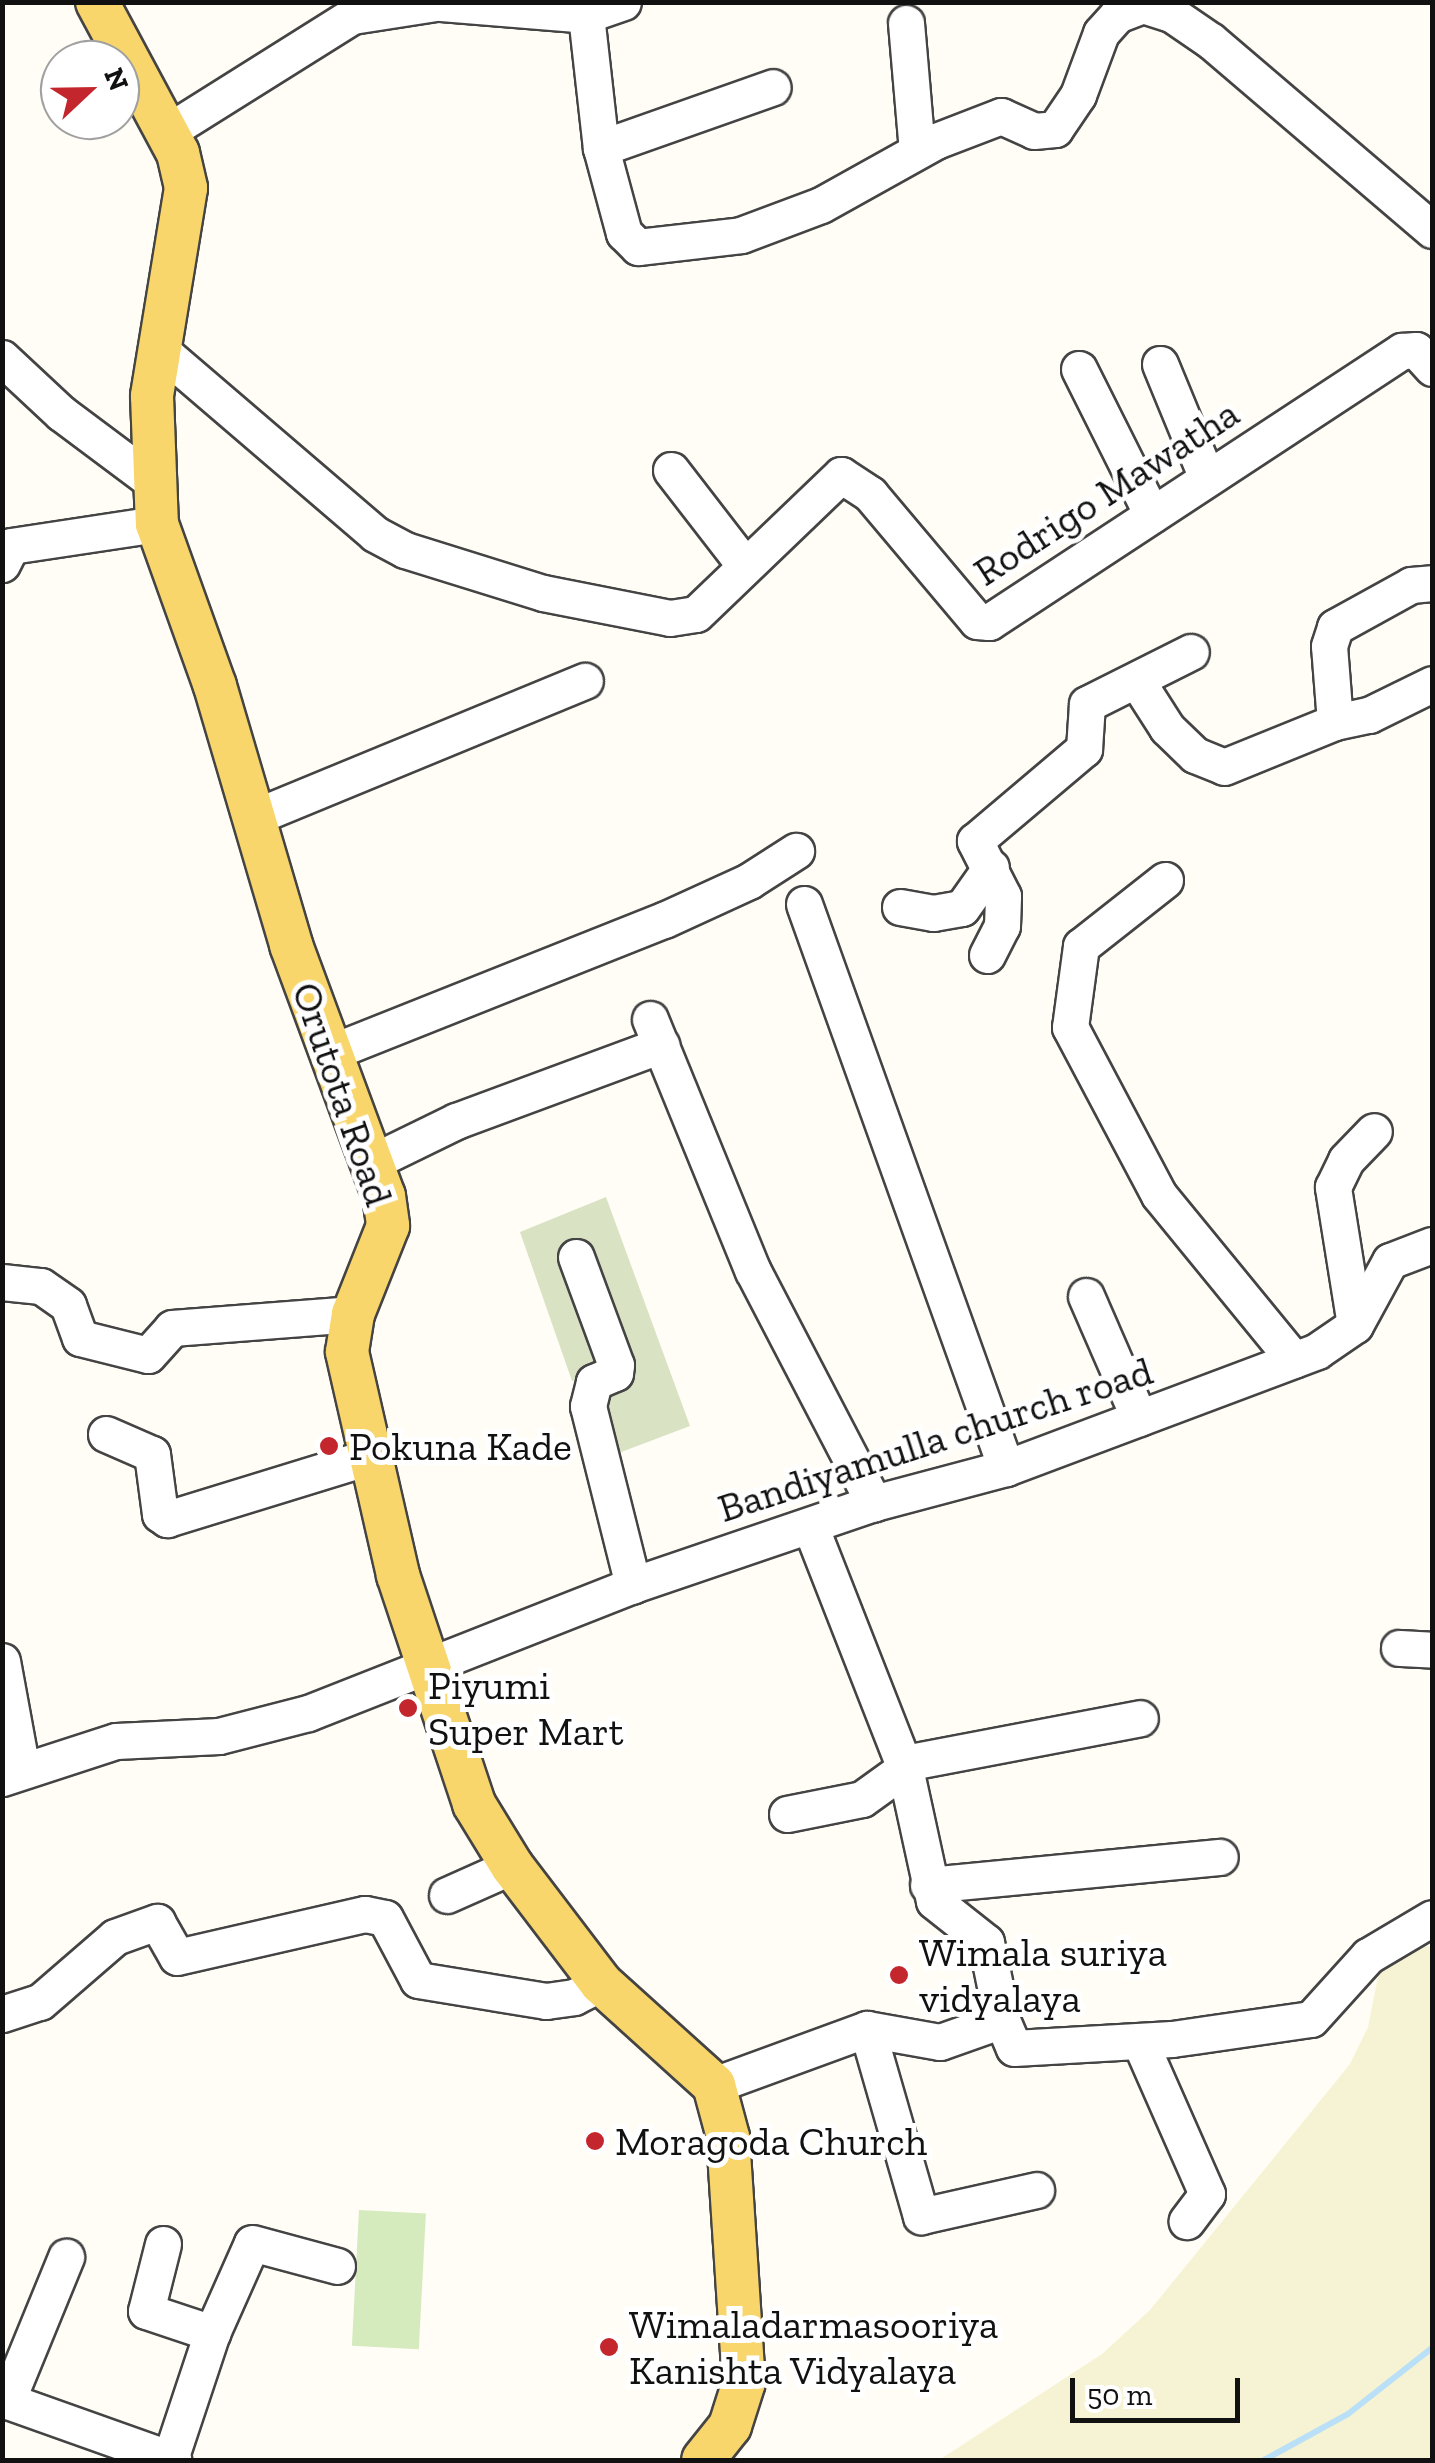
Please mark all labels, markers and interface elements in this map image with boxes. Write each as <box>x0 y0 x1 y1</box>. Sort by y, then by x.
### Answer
north arrow <box>40 40 140 140</box>
text: N <box>97 63 136 95</box>
street label: Rodrigo Mawatha <box>965 388 1247 596</box>
street label: Orutota Road <box>282 976 404 1212</box>
street label: Bandiyamulla church road <box>712 1346 1158 1532</box>
place label: Pokuna Kade <box>349 1422 572 1470</box>
marker: Pokuna Kade <box>318 1435 340 1457</box>
place label: Piyumi Super Mart <box>428 1661 624 1755</box>
marker: Piyumi Super Mart <box>397 1697 419 1719</box>
place label: Wimala suriya vidyalaya <box>919 1928 1167 2022</box>
marker: Wimala suriya vidyalaya <box>888 1964 910 1986</box>
place label: Moragoda Church <box>615 2117 927 2165</box>
marker: Moragoda Church <box>584 2130 606 2152</box>
place label: Wimaladarmasooriya Kanishta Vidyalaya <box>629 2300 998 2394</box>
marker: Wimaladarmasooriya Kanishta Vidyalaya <box>598 2336 620 2358</box>
scale bar <box>1075 2358 1245 2420</box>
text: 50 m <box>1087 2377 1152 2413</box>

